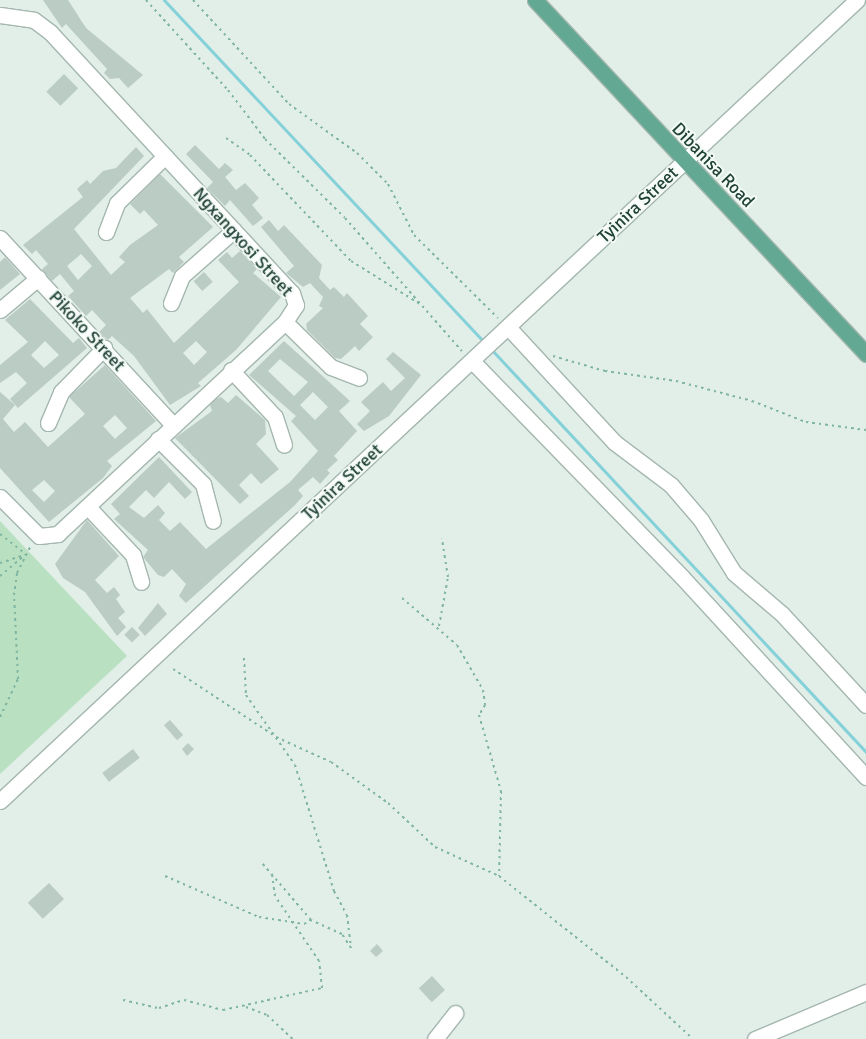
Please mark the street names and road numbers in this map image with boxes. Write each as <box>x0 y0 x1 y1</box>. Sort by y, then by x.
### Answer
street label: Dibanisa Road <box>667 118 759 212</box>
street label: Tyinira Street <box>593 162 683 248</box>
street label: Ngxangxosi Street <box>188 183 298 301</box>
street label: Pikoko Street <box>44 286 130 376</box>
street label: Tyinira Street <box>297 439 387 525</box>

